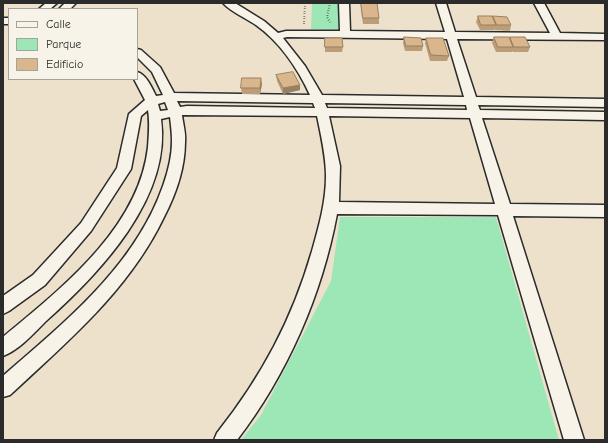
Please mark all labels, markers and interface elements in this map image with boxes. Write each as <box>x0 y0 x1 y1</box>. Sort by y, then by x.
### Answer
legend <box>8 8 138 80</box>
text: Calle <box>46 17 71 31</box>
text: Parque <box>46 37 81 51</box>
text: Edificio <box>46 57 83 71</box>

